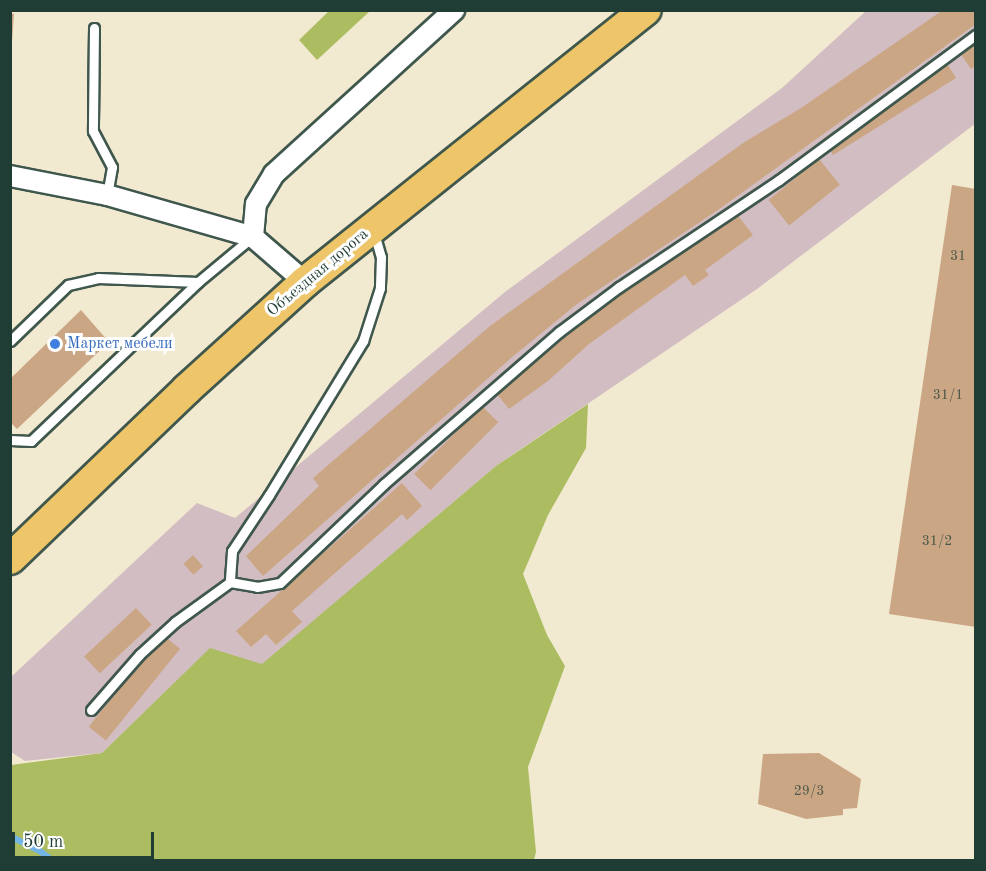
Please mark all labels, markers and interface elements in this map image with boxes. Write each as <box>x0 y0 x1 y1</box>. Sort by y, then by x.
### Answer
street label: Объездная дорога <box>263 225 373 321</box>
house number: 31 <box>950 248 966 264</box>
place label: Маркет мебели <box>67 334 173 354</box>
marker: Маркет мебели <box>48 337 62 351</box>
house number: 31/1 <box>933 387 963 403</box>
house number: 31/2 <box>922 533 952 549</box>
house number: 29/3 <box>794 783 824 799</box>
scale bar <box>15 820 158 858</box>
text: 50 m <box>23 833 63 851</box>

